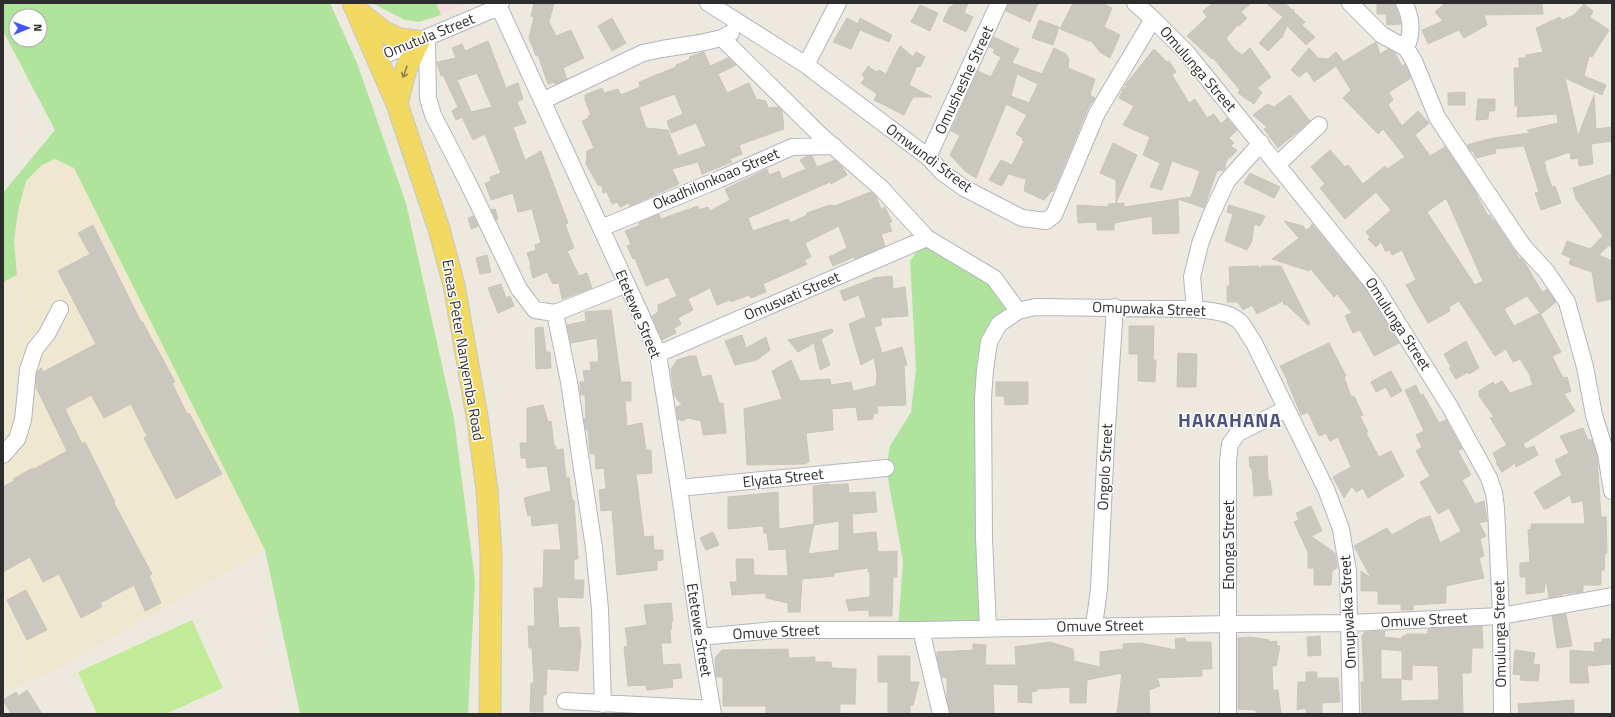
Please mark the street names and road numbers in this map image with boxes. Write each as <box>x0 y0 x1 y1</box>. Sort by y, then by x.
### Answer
street label: Omutula Street <box>380 7 479 64</box>
street label: Omusheshe Street <box>928 21 999 138</box>
street label: Omulunga Street <box>1155 21 1243 117</box>
street label: Omwundi Street <box>881 117 978 198</box>
street label: Okadhilonkoao Street <box>649 141 783 216</box>
street label: Eneas Peter Nanyemba Road <box>436 258 491 442</box>
street label: Omusvati Street <box>740 265 844 326</box>
street label: Etetewe Street <box>609 266 668 363</box>
street label: Omulunga Street <box>1360 273 1438 376</box>
street label: Omupwaka Street <box>1092 295 1207 322</box>
street label: Ongolo Street <box>1091 422 1118 511</box>
street label: Elyata Street <box>741 462 825 493</box>
street label: Ehonga Street <box>1217 500 1240 590</box>
street label: Omupwaka Street <box>1333 554 1362 669</box>
street label: Omulunga Street <box>1487 580 1512 688</box>
street label: Etetewe Street <box>681 581 718 679</box>
street label: Omuve Street <box>1380 606 1469 633</box>
street label: Omuve Street <box>1056 613 1144 638</box>
street label: Omuve Street <box>732 618 821 645</box>

